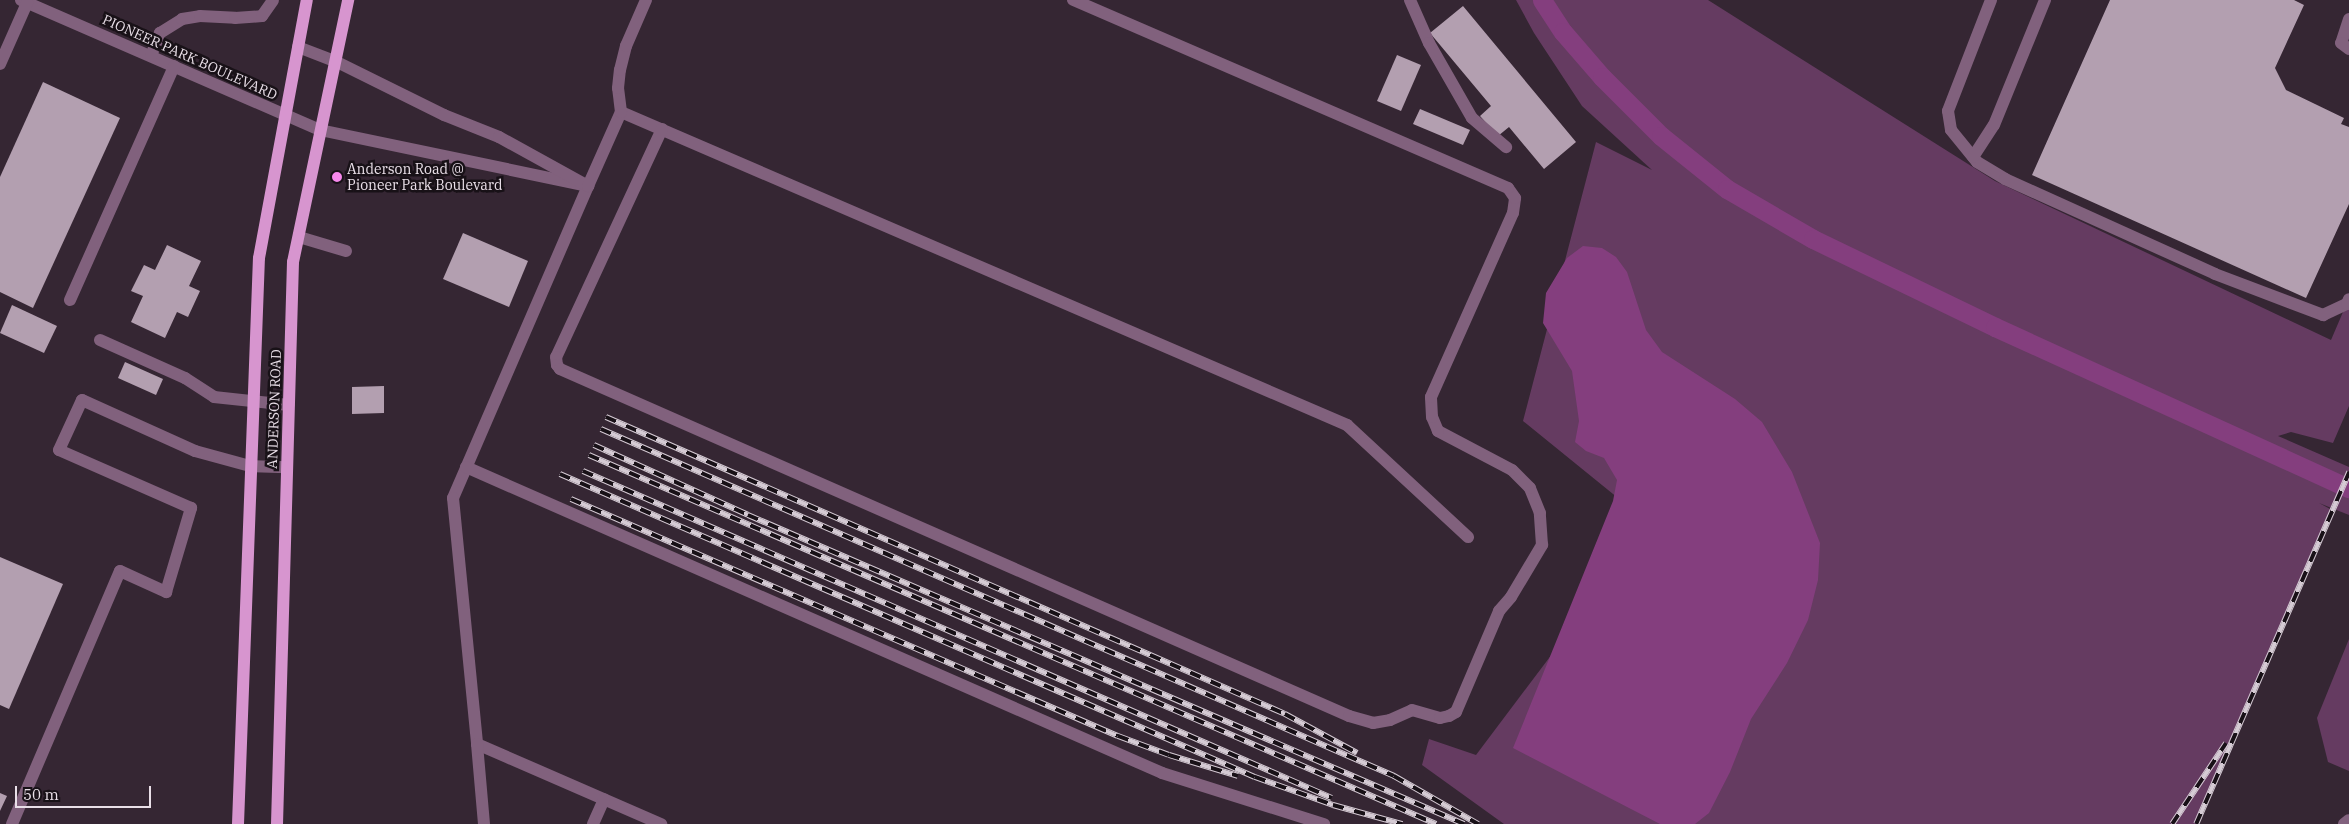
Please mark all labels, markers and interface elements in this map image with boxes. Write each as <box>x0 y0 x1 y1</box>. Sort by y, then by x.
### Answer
street label: PIONEER PARK BOULEVARD <box>100 11 280 103</box>
place label: Anderson Road @ Pioneer Park Boulevard <box>347 161 503 193</box>
marker: Anderson Road @ Pioneer Park Boulevard <box>331 171 343 183</box>
street label: ANDERSON ROAD <box>264 349 284 469</box>
scale bar <box>18 776 154 808</box>
text: 50 m <box>23 785 59 804</box>

